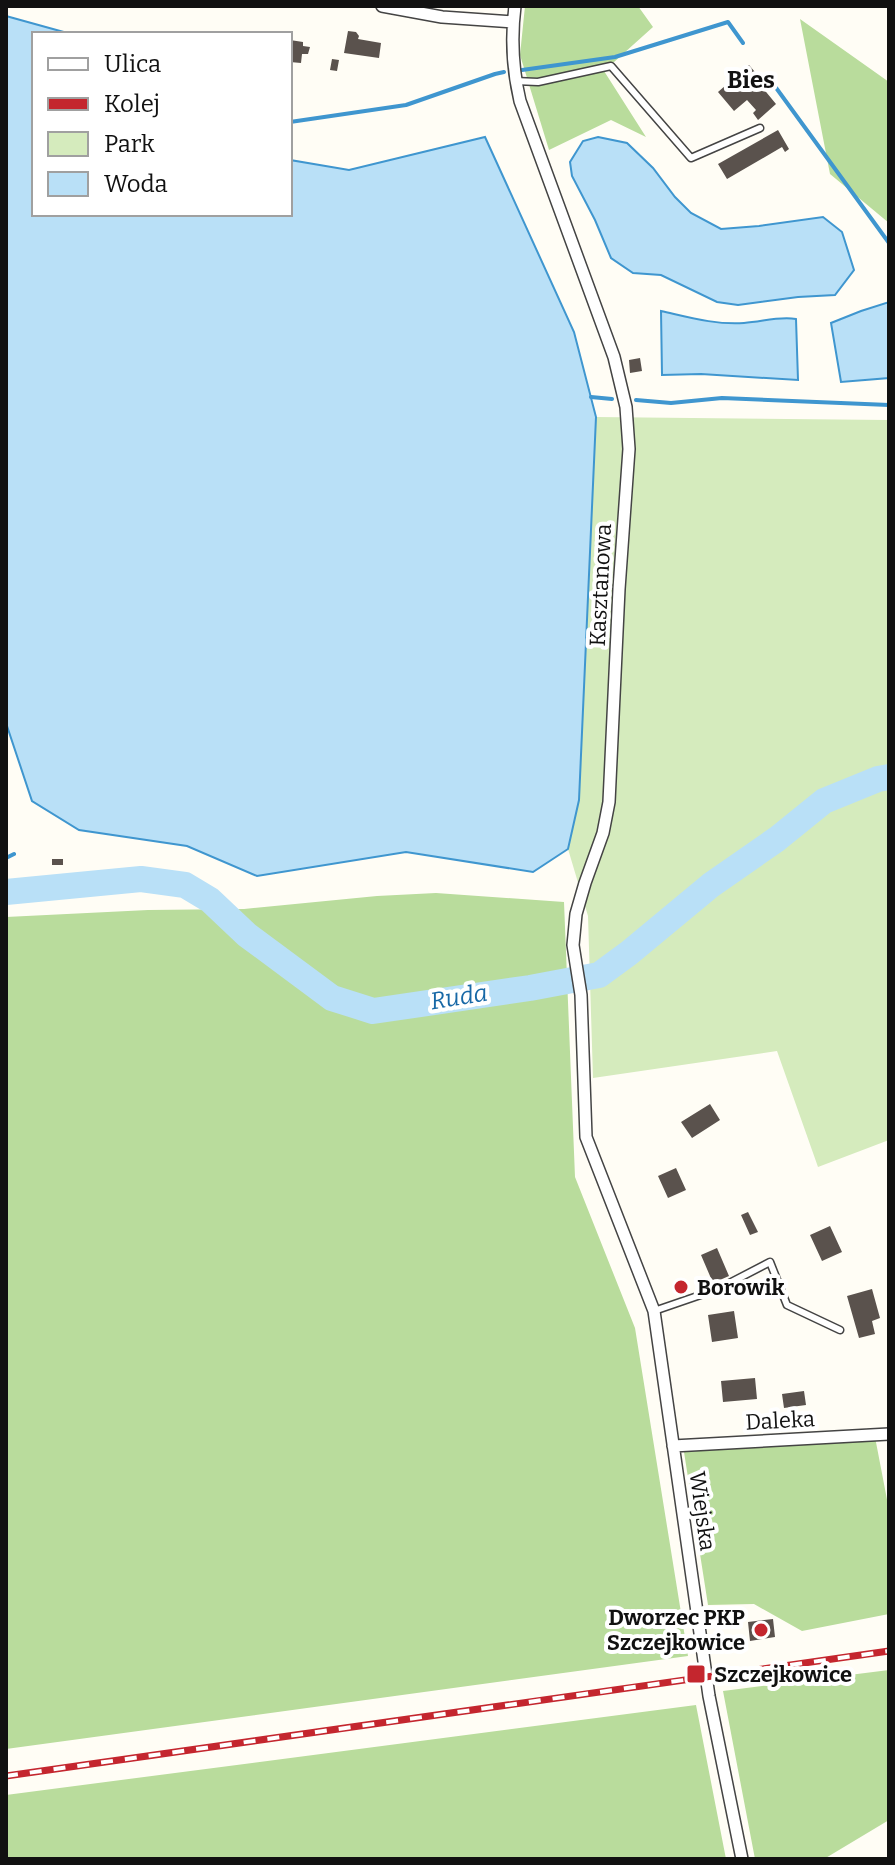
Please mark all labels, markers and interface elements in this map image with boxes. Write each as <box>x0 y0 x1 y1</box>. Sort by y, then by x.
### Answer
legend <box>32 32 292 216</box>
text: Ulica <box>104 50 161 78</box>
district label: Bies <box>727 66 775 94</box>
text: Kolej <box>104 90 160 118</box>
text: Park <box>104 130 155 158</box>
text: Woda <box>104 170 168 198</box>
street label: Kasztanowa <box>584 523 617 647</box>
water label: Ruda <box>428 979 490 1015</box>
place label: Borowik <box>697 1274 785 1301</box>
marker: Borowik <box>672 1278 690 1296</box>
street label: Daleka <box>745 1405 815 1436</box>
street label: Wiejska <box>684 1470 721 1553</box>
place label: Dworzec PKP Szczejkowice <box>607 1604 745 1656</box>
marker: Dworzec PKP Szczejkowice <box>752 1621 770 1639</box>
place label: Szczejkowice <box>714 1661 852 1688</box>
marker: Szczejkowice <box>685 1663 707 1685</box>

